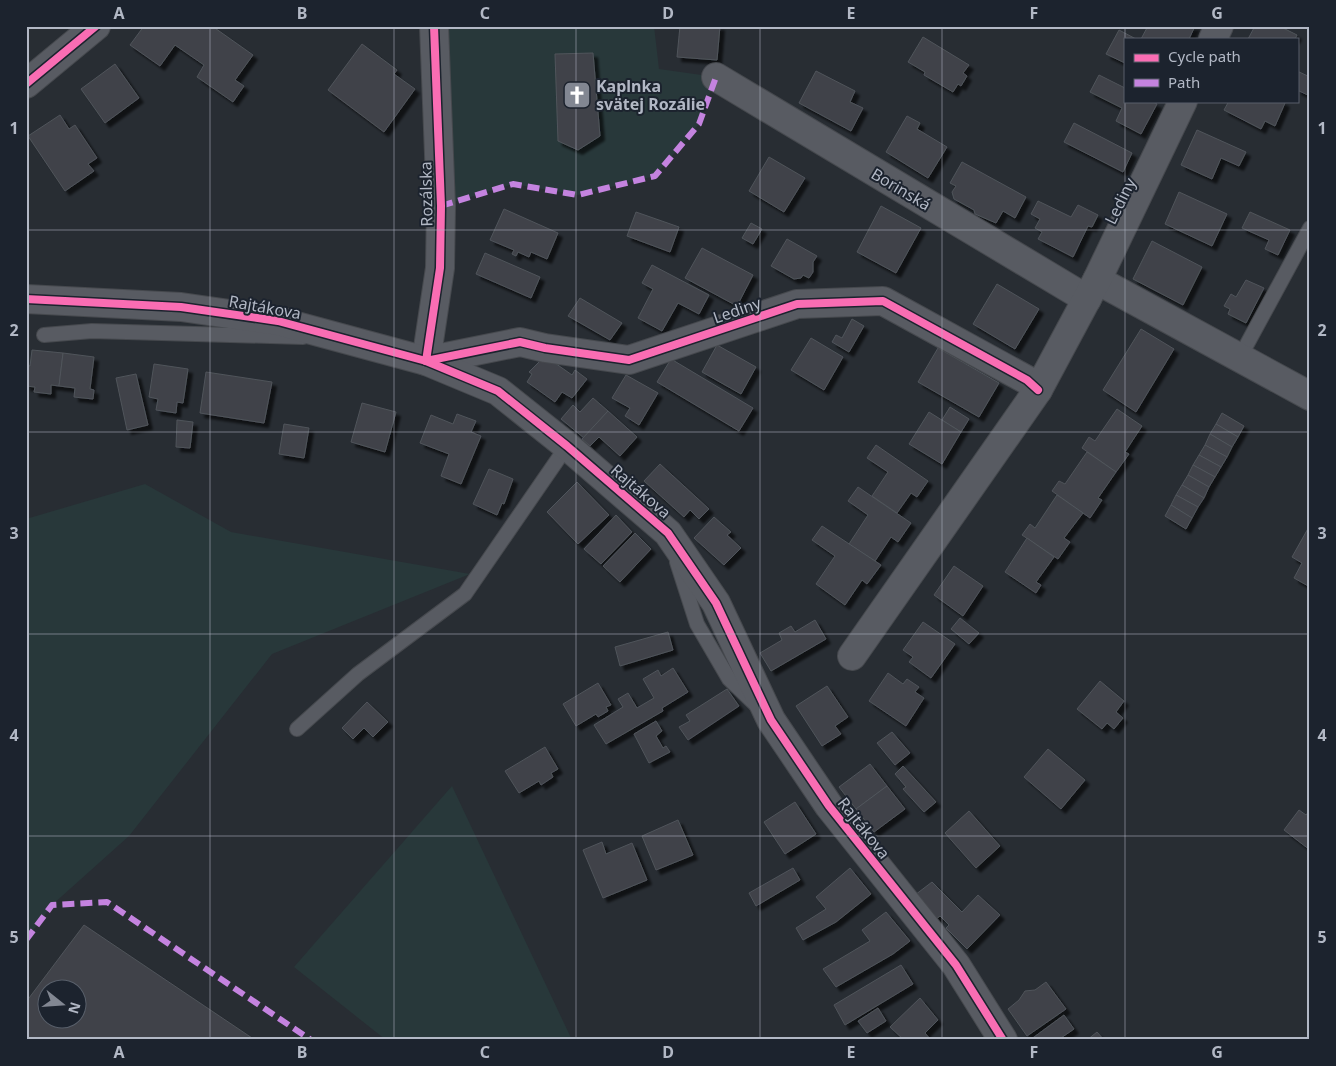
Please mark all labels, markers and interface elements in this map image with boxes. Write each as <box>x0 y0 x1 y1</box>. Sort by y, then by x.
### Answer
text: A <box>113 2 125 24</box>
text: B <box>297 2 307 24</box>
text: C <box>480 2 490 24</box>
text: D <box>662 2 674 24</box>
text: E <box>847 2 856 24</box>
text: F <box>1030 2 1038 24</box>
text: G <box>1211 2 1223 24</box>
legend <box>1124 38 1298 102</box>
text: Cycle path <box>1168 46 1241 66</box>
text: Path <box>1168 72 1200 92</box>
place label: Kaplnka svätej Rozálie <box>596 75 705 115</box>
church icon: Kaplnka svätej Rozálie <box>562 80 592 110</box>
text: 1 <box>9 117 19 139</box>
text: 1 <box>1317 117 1327 139</box>
street label: Rozálska <box>414 161 438 227</box>
street label: Borinská <box>867 163 935 215</box>
street label: Lediny <box>1099 173 1141 228</box>
street label: Rajtákova <box>227 290 303 324</box>
street label: Lediny <box>710 291 765 328</box>
text: 2 <box>9 319 19 341</box>
text: 2 <box>1317 319 1327 341</box>
street label: Rajtákova <box>606 459 676 523</box>
text: 3 <box>9 522 19 544</box>
text: 3 <box>1317 522 1327 544</box>
text: 4 <box>9 724 19 746</box>
text: 4 <box>1317 724 1327 746</box>
street label: Rajtákova <box>833 793 895 863</box>
text: 5 <box>9 926 19 948</box>
text: 5 <box>1317 926 1327 948</box>
north arrow <box>38 978 88 1028</box>
text: N <box>64 1000 86 1016</box>
text: A <box>113 1041 125 1063</box>
text: B <box>297 1041 307 1063</box>
text: C <box>480 1041 490 1063</box>
text: D <box>662 1041 674 1063</box>
text: E <box>847 1041 856 1063</box>
text: F <box>1030 1041 1038 1063</box>
text: G <box>1211 1041 1223 1063</box>

